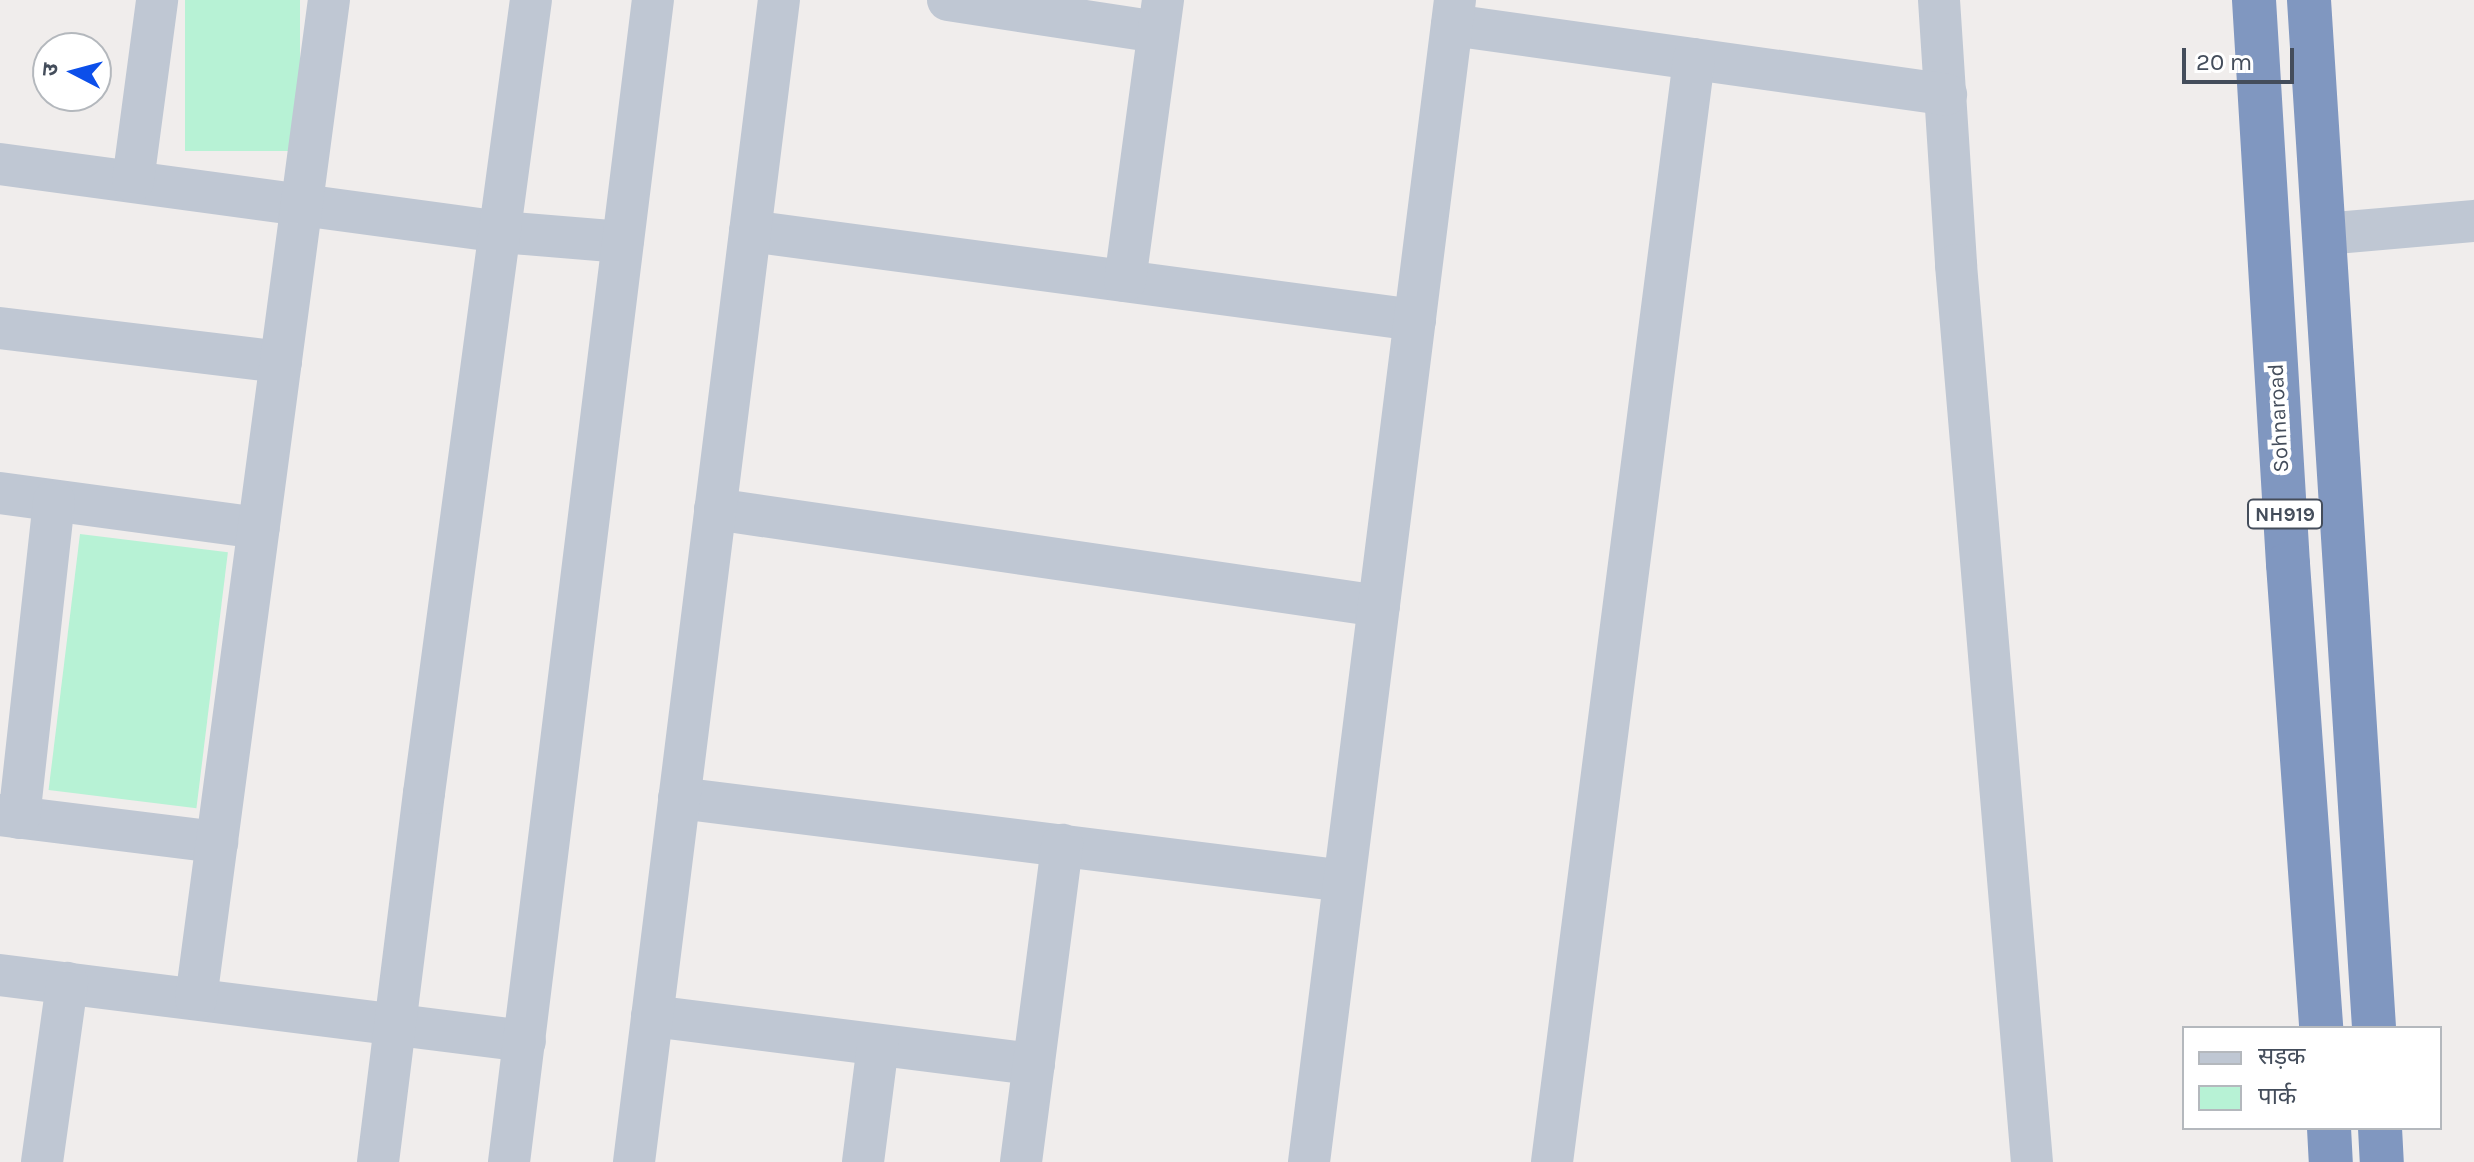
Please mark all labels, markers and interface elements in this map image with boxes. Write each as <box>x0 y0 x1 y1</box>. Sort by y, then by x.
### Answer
north arrow <box>32 32 112 112</box>
scale bar <box>2186 32 2298 82</box>
text: 20 m <box>2196 48 2252 76</box>
text: उ <box>37 62 64 77</box>
street label: Sohnaroad <box>2263 363 2295 473</box>
road number: NH919 <box>2247 498 2323 530</box>
legend <box>2182 1026 2442 1130</box>
text: सड़क <box>2258 1042 2306 1070</box>
text: पार्क <box>2258 1082 2296 1110</box>

